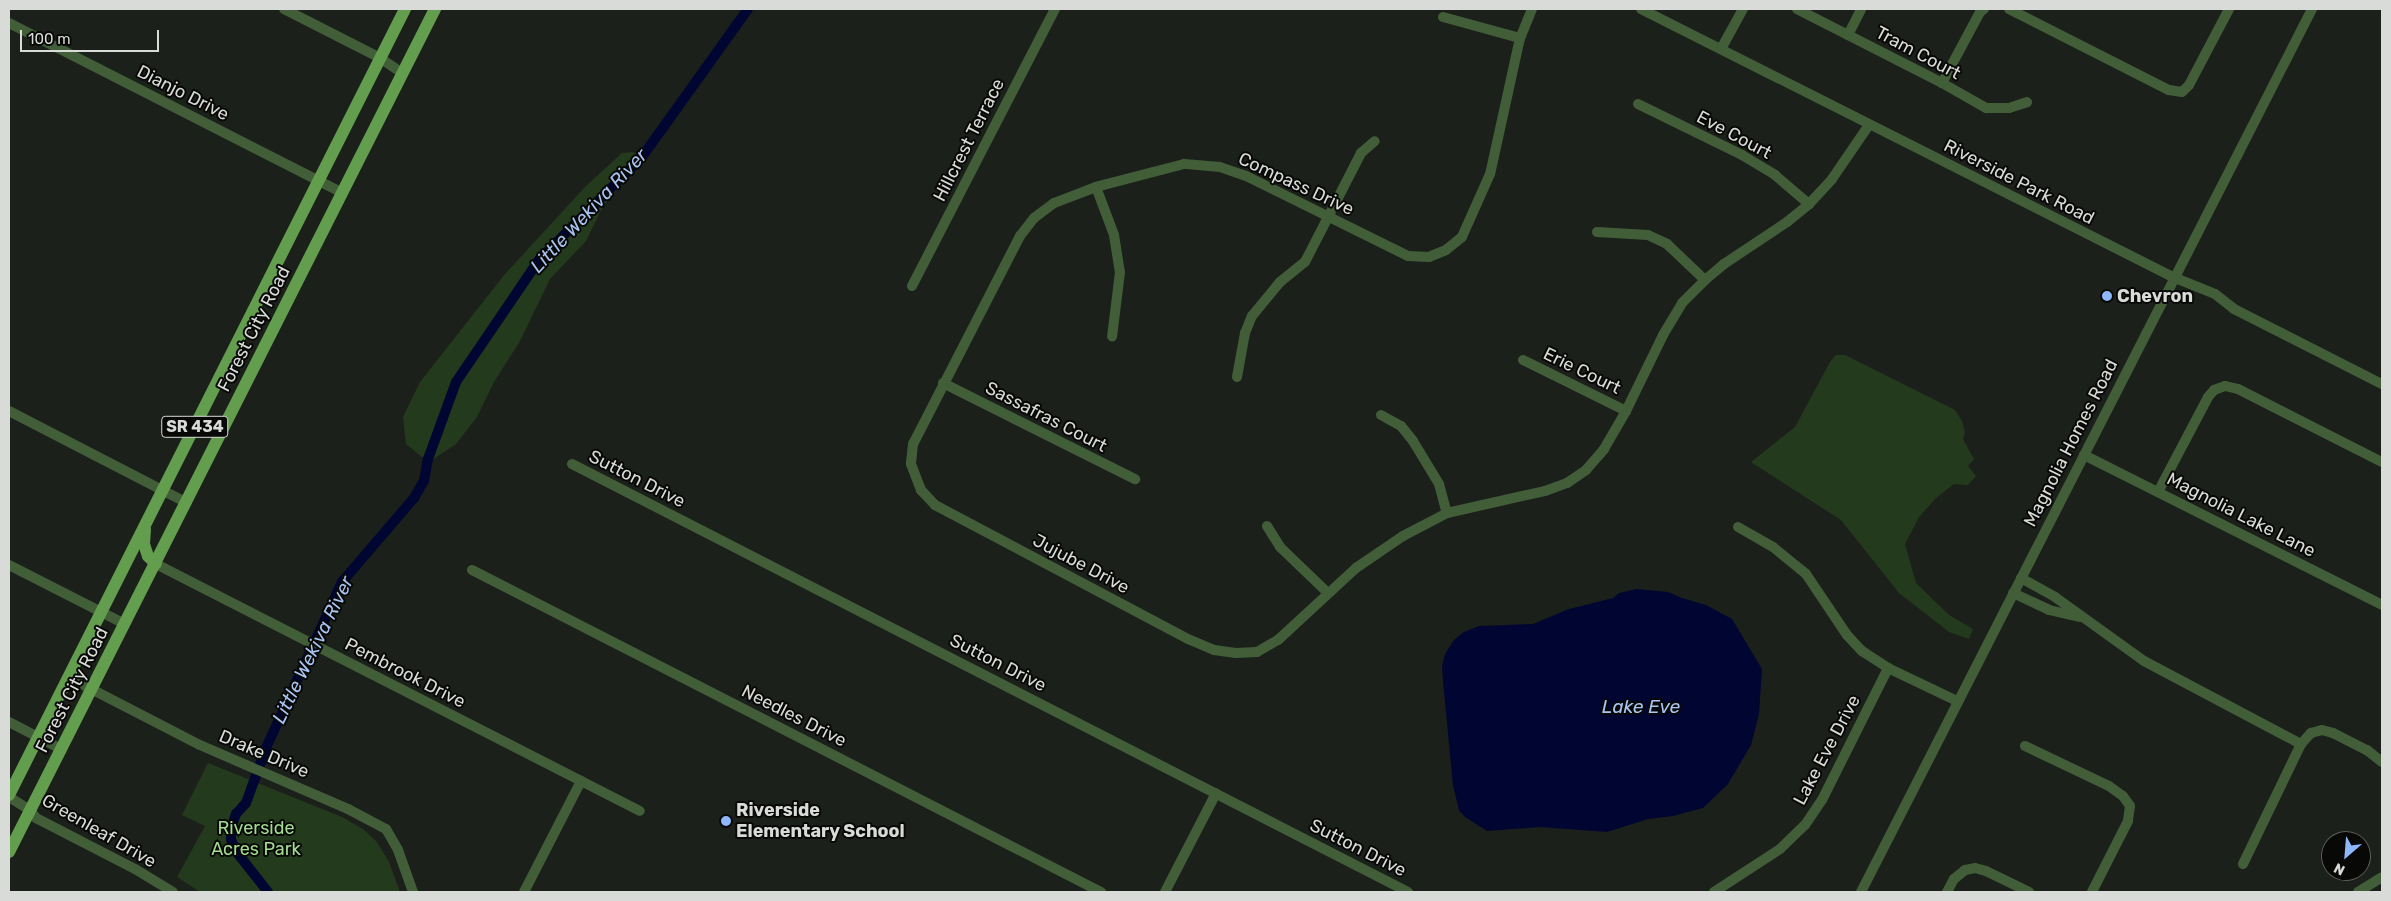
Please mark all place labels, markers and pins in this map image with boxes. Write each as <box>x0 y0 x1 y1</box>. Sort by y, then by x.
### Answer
place label: Chevron <box>2117 285 2193 307</box>
marker: Chevron <box>2101 290 2113 302</box>
place label: Riverside Elementary School <box>736 800 905 842</box>
marker: Riverside Elementary School <box>720 815 732 827</box>

